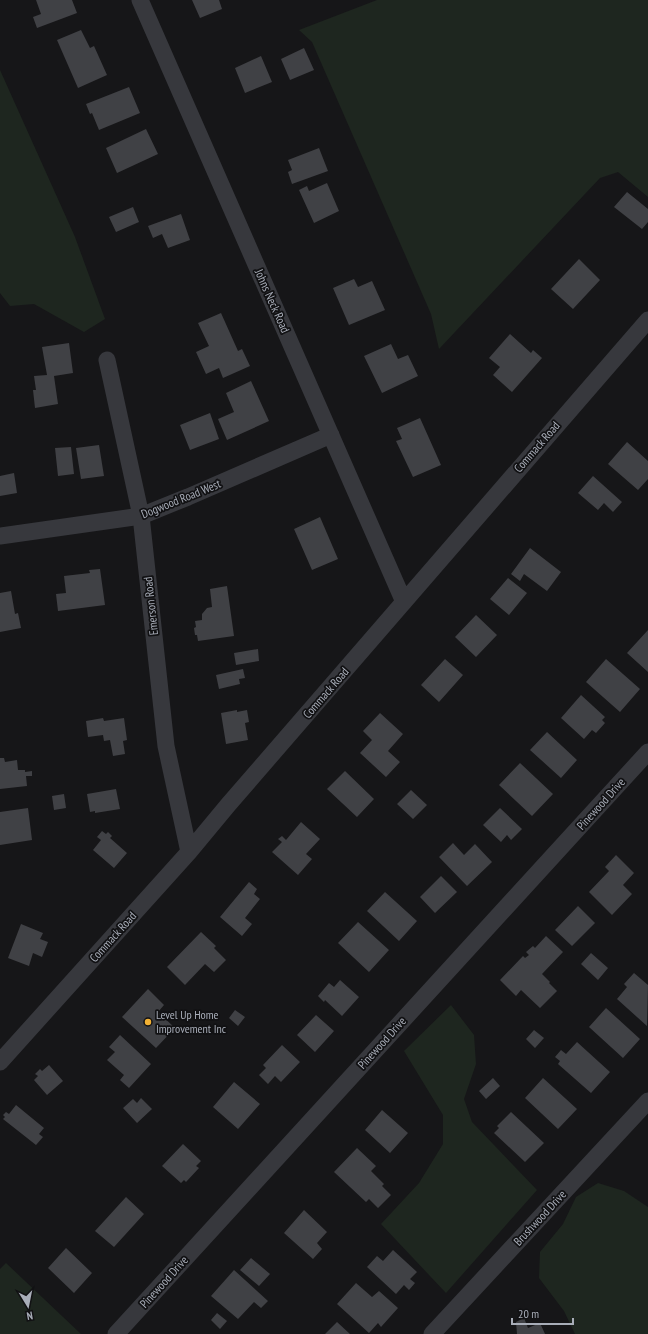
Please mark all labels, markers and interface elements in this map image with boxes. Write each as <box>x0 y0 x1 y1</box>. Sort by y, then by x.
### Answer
street label: Johns Neck Road <box>251 266 293 335</box>
street label: Commack Road <box>510 418 563 475</box>
street label: Dogwood Road West <box>139 475 223 521</box>
street label: Emerson Road <box>140 576 161 636</box>
street label: Commack Road <box>299 664 352 721</box>
street label: Pinewood Drive <box>573 774 628 833</box>
street label: Commack Road <box>86 908 139 965</box>
place label: Level Up Home Improvement Inc <box>156 1007 227 1036</box>
street label: Pinewood Drive <box>354 1013 409 1072</box>
marker: Level Up Home Improvement Inc <box>143 1017 153 1027</box>
street label: Brushwood Drive <box>510 1187 569 1249</box>
street label: Pinewood Drive <box>136 1252 191 1311</box>
north arrow <box>8 1286 48 1326</box>
scale bar <box>512 1300 573 1326</box>
text: 20 m <box>518 1306 539 1321</box>
text: N <box>26 1308 34 1323</box>

